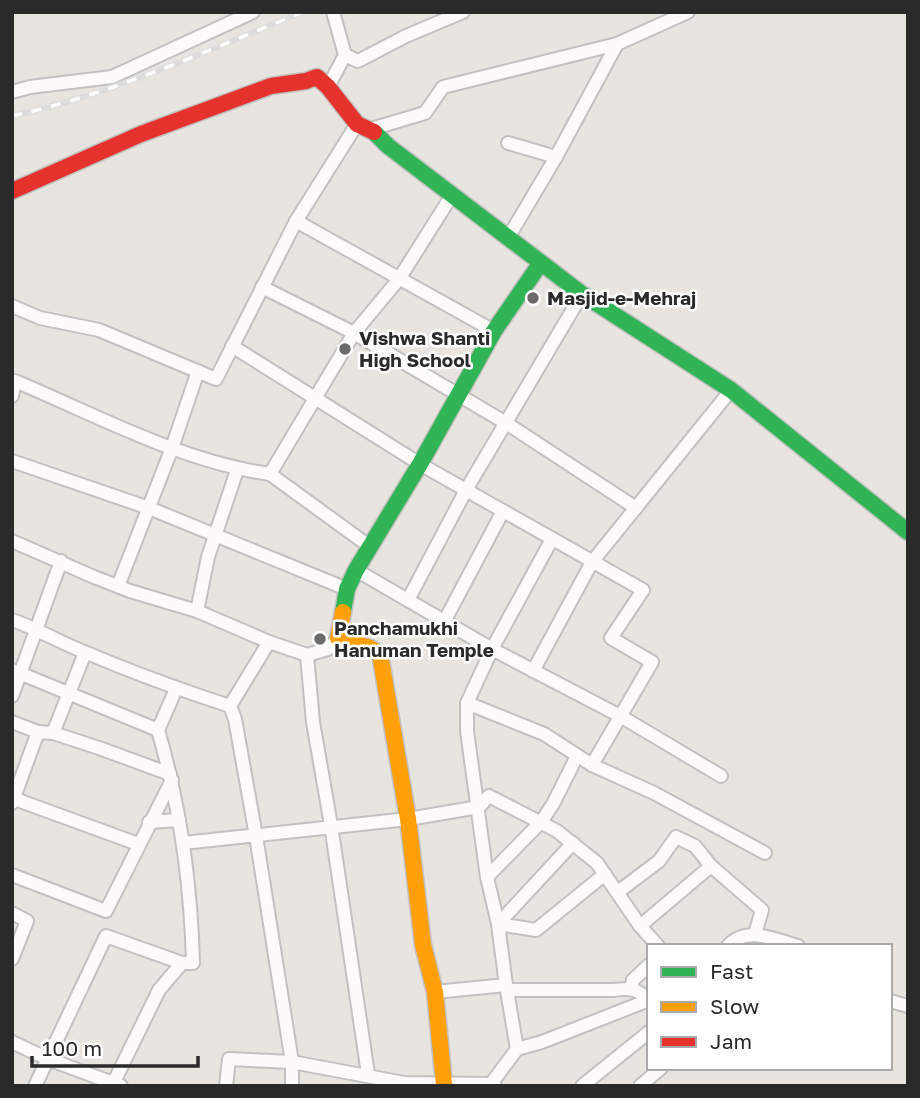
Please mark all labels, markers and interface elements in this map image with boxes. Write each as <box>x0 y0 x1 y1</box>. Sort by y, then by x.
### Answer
place label: Masjid-e-Mehraj <box>547 286 696 309</box>
marker: Masjid-e-Mehraj <box>525 290 541 306</box>
place label: Vishwa Shanti High School <box>359 326 490 371</box>
marker: Vishwa Shanti High School <box>337 341 353 357</box>
place label: Panchamukhi Hanuman Temple <box>334 616 494 661</box>
marker: Panchamukhi Hanuman Temple <box>312 631 328 647</box>
legend <box>647 944 892 1070</box>
text: Fast <box>710 958 753 984</box>
text: Slow <box>710 993 759 1019</box>
scale bar <box>32 1024 198 1068</box>
text: Jam <box>710 1028 752 1054</box>
text: 100 m <box>42 1035 102 1061</box>

